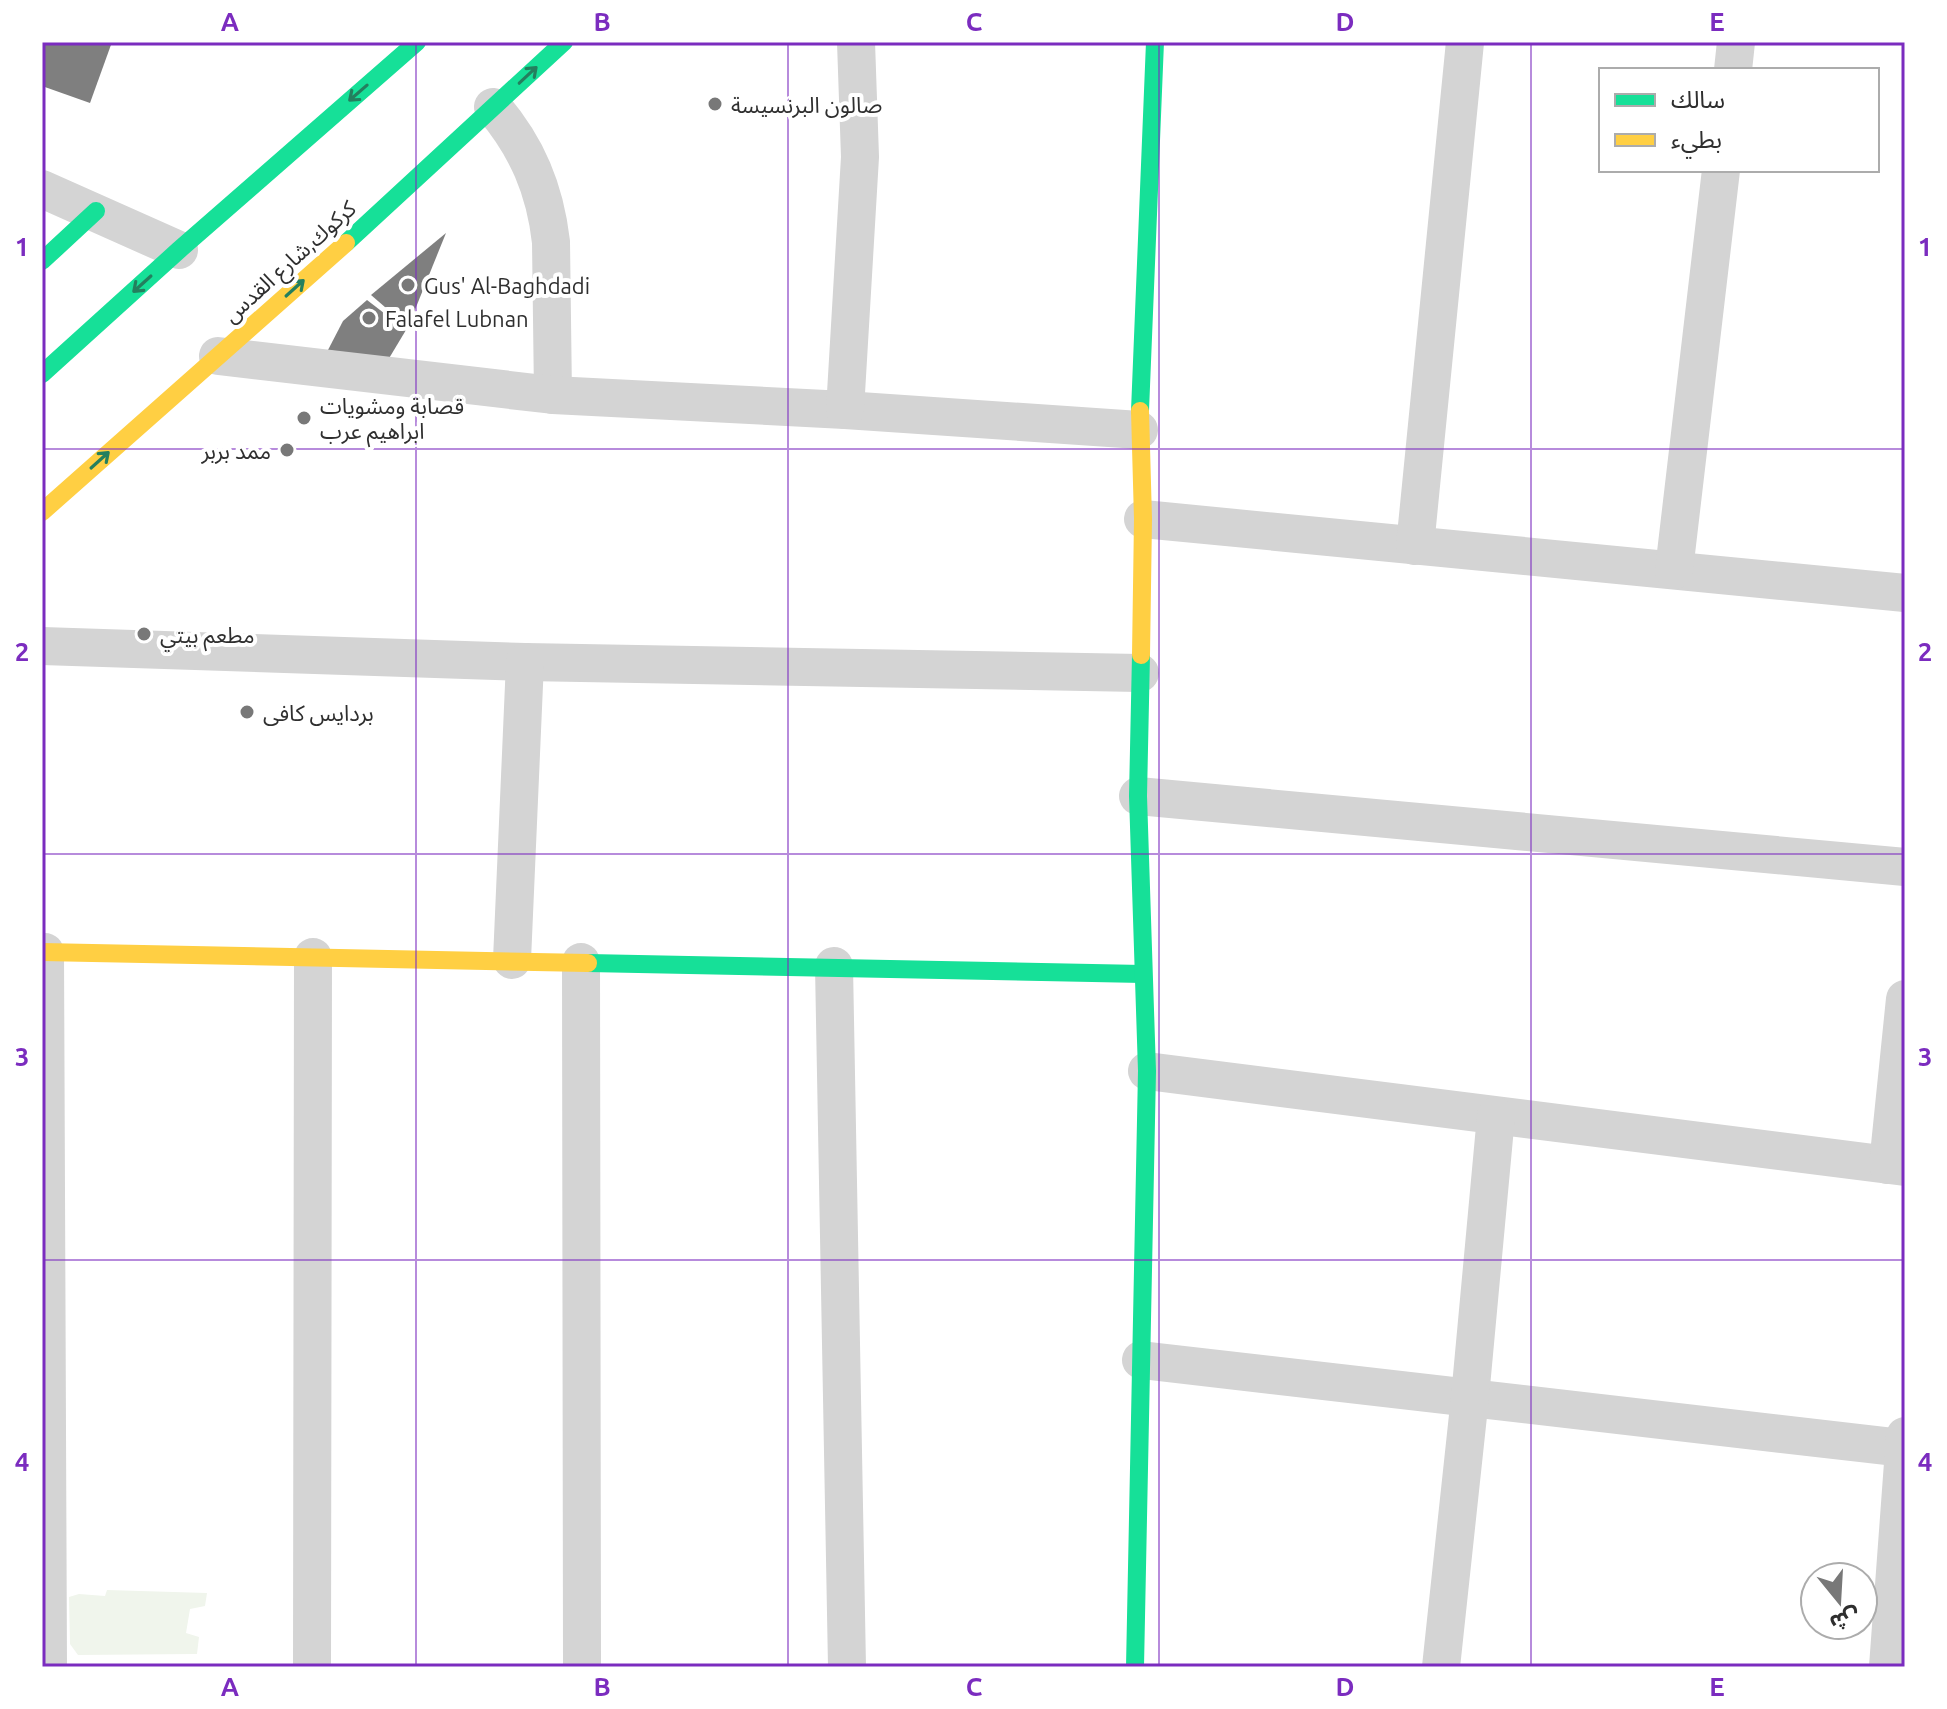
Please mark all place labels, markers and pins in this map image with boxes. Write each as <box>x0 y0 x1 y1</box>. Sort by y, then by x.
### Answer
place label: صالون البرنسيسة <box>731 92 882 118</box>
marker: صالون البرنسيسة <box>706 95 724 113</box>
place label: Gus' Al-Baghdadi <box>424 273 590 298</box>
marker: Gus' Al-Baghdadi <box>399 276 417 294</box>
place label: Falafel Lubnan <box>385 306 529 331</box>
marker: Falafel Lubnan <box>360 309 378 327</box>
place label: قصابة ومشويات ابراهيم عرب <box>320 393 464 448</box>
marker: قصابة ومشويات ابراهيم عرب <box>295 409 313 427</box>
place label: ممد بربر <box>200 438 271 464</box>
marker: ممد بربر <box>278 441 296 459</box>
place label: مطعم بيتي <box>160 622 255 652</box>
marker: مطعم بيتي <box>135 625 153 643</box>
place label: بردايس کافى <box>263 700 374 726</box>
marker: بردايس کافى <box>238 703 256 721</box>

